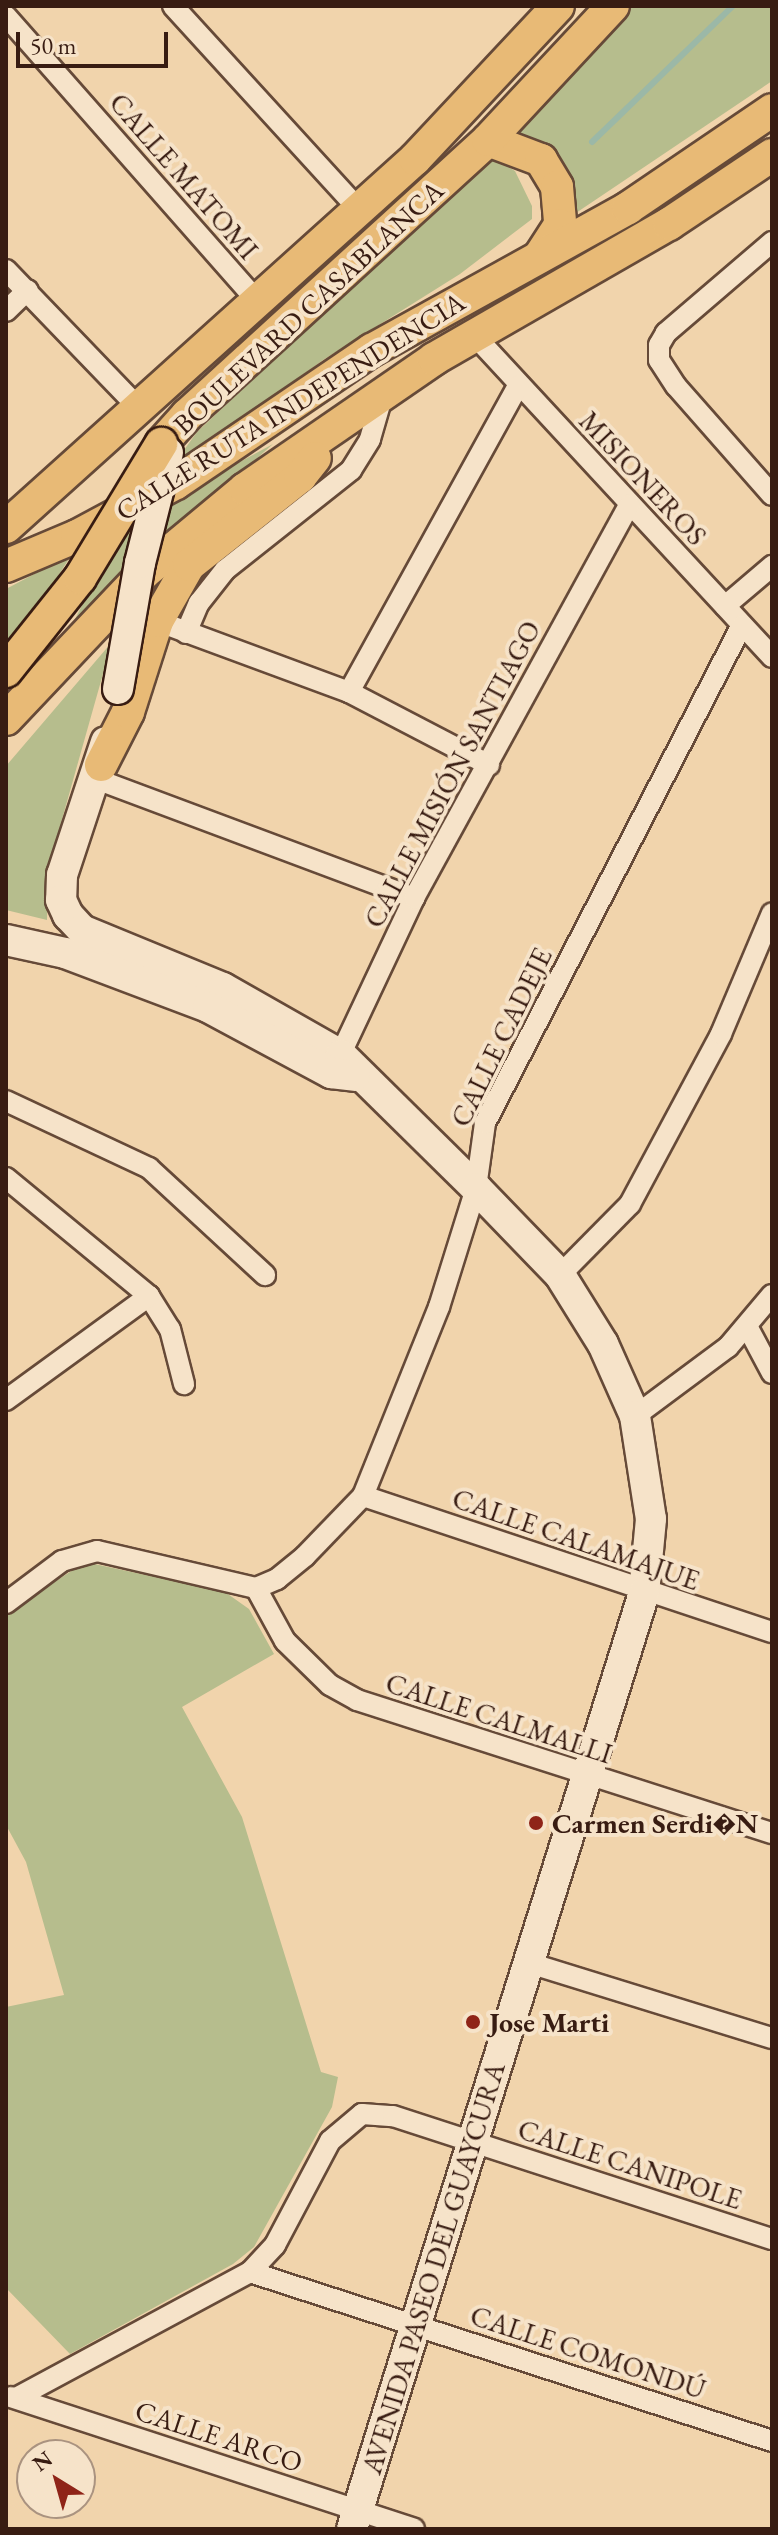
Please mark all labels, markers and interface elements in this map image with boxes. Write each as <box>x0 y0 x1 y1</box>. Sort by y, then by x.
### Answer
scale bar <box>20 16 172 66</box>
text: 50 m <box>30 30 77 61</box>
street label: CALLE MATOMI <box>103 86 265 266</box>
street label: BOULEVARD CASABLANCA <box>166 173 450 441</box>
street label: CALLE RUTA INDEPENDENCIA <box>109 284 471 528</box>
street label: MISIONEROS <box>572 404 714 552</box>
street label: CALLE MISIÓN SANTIAGO <box>357 615 547 933</box>
street label: CALLE CADEJE <box>443 942 559 1132</box>
street label: CALLE CALAMAJUE <box>448 1481 704 1597</box>
street label: CALLE CALMALLI <box>382 1666 616 1770</box>
place label: Carmen Serdi�N <box>552 1806 758 1840</box>
marker: Carmen Serdi�N <box>527 1814 545 1832</box>
place label: Jose Marti <box>489 2005 609 2039</box>
marker: Jose Marti <box>464 2013 482 2031</box>
street label: AVENIDA PASEO DEL GUAYCURA <box>354 2058 512 2478</box>
street label: CALLE CANIPOLE <box>514 2112 746 2216</box>
street label: CALLE COMONDÚ <box>466 2298 710 2406</box>
street label: CALLE ARCO <box>131 2393 307 2479</box>
north arrow <box>16 2439 96 2519</box>
text: N <box>27 2444 58 2478</box>

